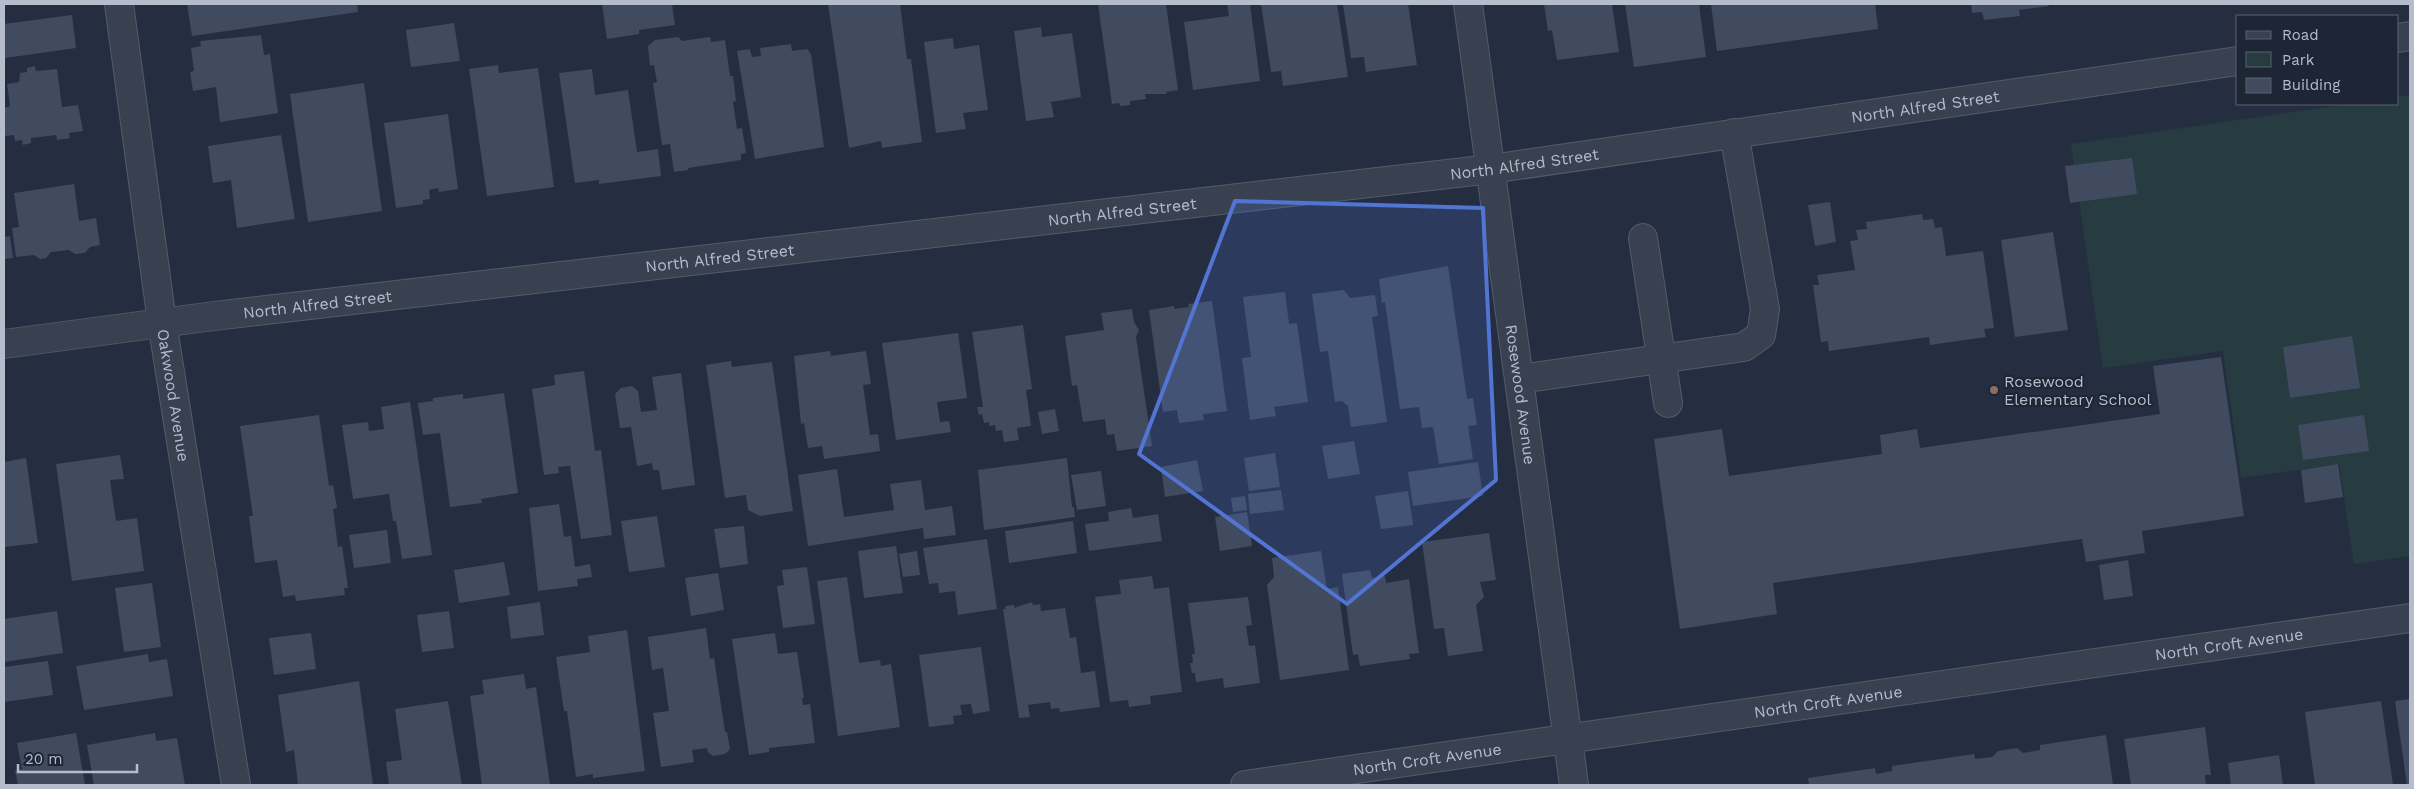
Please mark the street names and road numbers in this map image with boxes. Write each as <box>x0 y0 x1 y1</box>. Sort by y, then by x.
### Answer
street label: North Alfred Street <box>1850 87 2001 127</box>
street label: North Alfred Street <box>1449 145 1600 184</box>
street label: North Alfred Street <box>1047 194 1198 230</box>
street label: North Alfred Street <box>644 240 796 276</box>
street label: North Alfred Street <box>242 287 393 323</box>
street label: Rosewood Avenue <box>1502 323 1539 466</box>
street label: Oakwood Avenue <box>153 328 193 463</box>
street label: North Croft Avenue <box>2154 624 2305 664</box>
street label: North Croft Avenue <box>1753 682 1904 722</box>
street label: North Croft Avenue <box>1352 739 1503 779</box>

